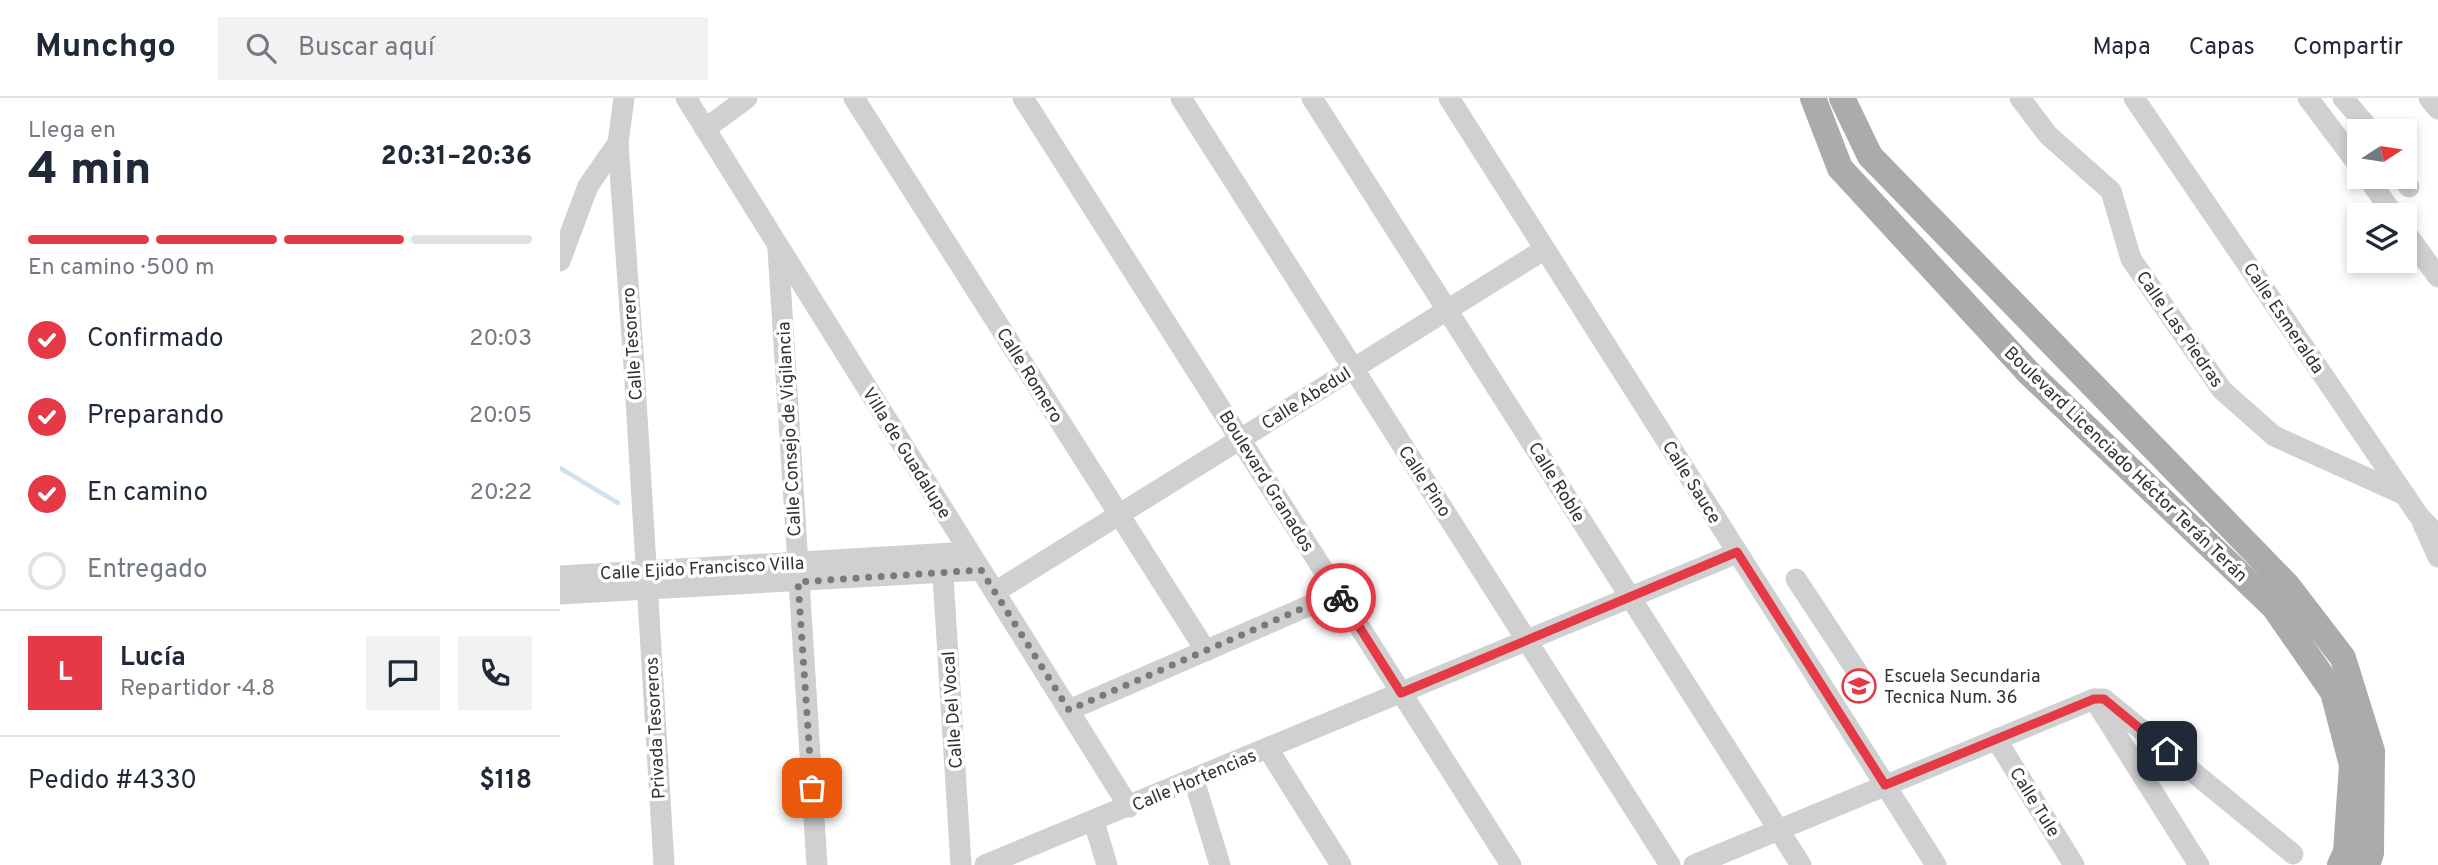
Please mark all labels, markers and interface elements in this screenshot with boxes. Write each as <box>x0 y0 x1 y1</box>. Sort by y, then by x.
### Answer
search box <box>218 17 708 80</box>
text: Munchgo <box>35 27 176 69</box>
icon: search <box>242 29 280 67</box>
text: Buscar aquí <box>298 32 435 65</box>
text: Mapa <box>2093 33 2151 63</box>
text: Capas <box>2189 33 2255 63</box>
text: Compartir <box>2293 33 2403 63</box>
text: Llega en <box>28 117 116 146</box>
north arrow <box>2347 119 2417 189</box>
map controls <box>2347 119 2417 273</box>
text: 20:31–20:36 <box>381 141 532 174</box>
text: 4 min <box>28 142 152 201</box>
button: layers <box>2347 203 2417 273</box>
text: En camino · 500 m <box>28 254 214 283</box>
street label: Calle Esmeralda <box>2237 259 2328 379</box>
street label: Calle Las Piedras <box>2130 267 2228 393</box>
street label: Calle Tesorero <box>618 287 649 401</box>
icon: check <box>28 321 66 359</box>
street label: Calle Consejo de Vigilancia <box>773 321 808 537</box>
text: Confirmado <box>87 323 224 356</box>
street label: Calle Romero <box>990 324 1067 428</box>
text: 20:03 <box>469 325 532 354</box>
street label: Boulevard Licenciado Héctor Terán Terán <box>1998 342 2252 588</box>
street label: Calle Abedul <box>1258 363 1356 436</box>
street label: Villa de Guadalupe <box>856 384 955 524</box>
icon: check <box>28 398 66 436</box>
text: Preparando <box>87 400 224 433</box>
text: 20:05 <box>469 402 532 431</box>
street label: Boulevard Granados <box>1213 407 1319 557</box>
street label: Calle Sauce <box>1656 437 1725 529</box>
street label: Calle Roble <box>1522 438 1589 527</box>
street label: Calle Pino <box>1392 442 1455 522</box>
icon: check <box>28 475 66 513</box>
text: En camino <box>87 477 208 510</box>
text: 20:22 <box>470 479 532 508</box>
street label: Calle Ejido Francisco Villa <box>599 553 805 586</box>
text: Entregado <box>87 554 207 587</box>
courier <box>1306 563 1376 633</box>
icon: bike <box>1322 579 1360 617</box>
button: chat <box>366 636 440 710</box>
button: phone <box>458 636 532 710</box>
text: Lucía <box>120 642 186 675</box>
street label: Calle Del Vocal <box>938 650 969 769</box>
street label: Privada Tesoreros <box>641 656 672 800</box>
text: L <box>58 657 72 690</box>
place label: Escuela Secundaria Tecnica Num. 36 <box>1884 666 2040 710</box>
school or university icon: Escuela Secundaria Tecnica Num. 36 <box>1840 667 1878 705</box>
text: Repartidor · 4.8 <box>120 675 275 704</box>
pin <box>2137 721 2197 781</box>
icon: home <box>2148 732 2186 770</box>
street label: Calle Hortencias <box>1129 745 1260 818</box>
pin <box>782 758 842 818</box>
street label: Calle Tule <box>2003 764 2064 842</box>
text: Pedido #4330 <box>28 765 197 798</box>
text: $118 <box>479 765 532 798</box>
icon: bag <box>793 769 831 807</box>

